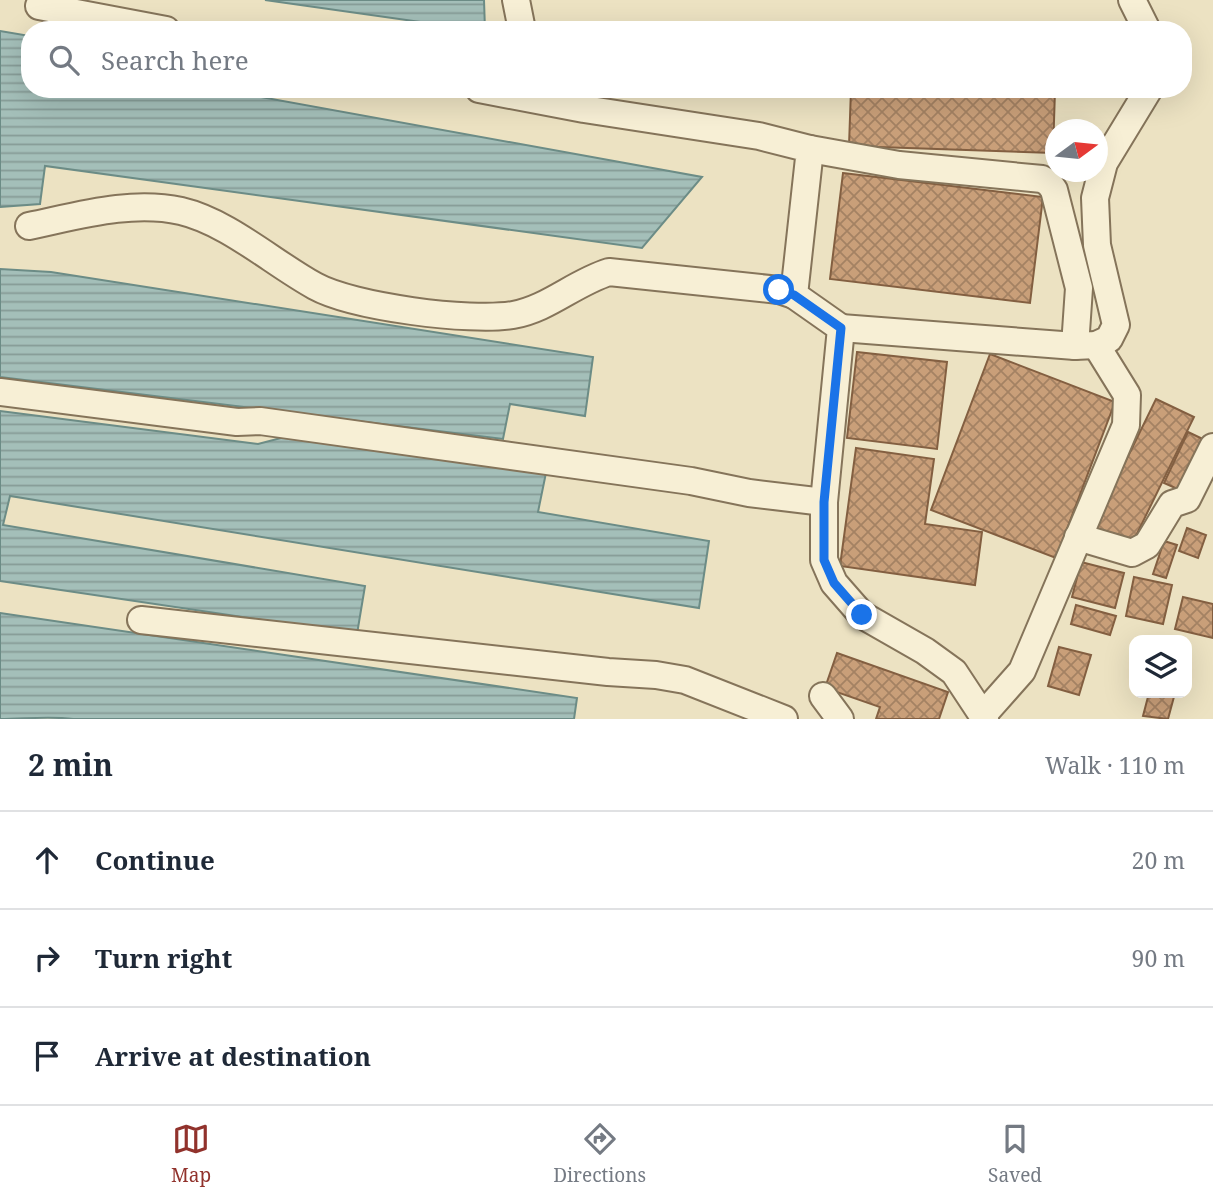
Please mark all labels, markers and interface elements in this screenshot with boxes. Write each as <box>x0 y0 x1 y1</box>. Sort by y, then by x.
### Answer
search box <box>21 21 1192 98</box>
icon: search <box>45 41 83 79</box>
text: Search here <box>101 42 249 78</box>
north arrow <box>1045 119 1108 182</box>
route start <box>763 274 794 305</box>
route end <box>846 599 877 630</box>
map controls <box>1129 635 1192 698</box>
button: layers <box>1129 635 1192 698</box>
text: 2 min <box>28 744 113 785</box>
text: Walk · 110 m <box>1045 749 1185 781</box>
icon: ahead <box>28 841 66 879</box>
text: Continue <box>95 842 215 878</box>
text: 20 m <box>1132 844 1185 876</box>
icon: right <box>28 939 66 977</box>
text: Turn right <box>95 940 232 976</box>
text: 90 m <box>1132 942 1185 974</box>
icon: arrive <box>28 1037 66 1075</box>
text: Arrive at destination <box>95 1038 371 1074</box>
tab: Map <box>171 1120 211 1188</box>
tab: Directions <box>553 1120 646 1188</box>
tab: Saved <box>988 1120 1042 1188</box>

